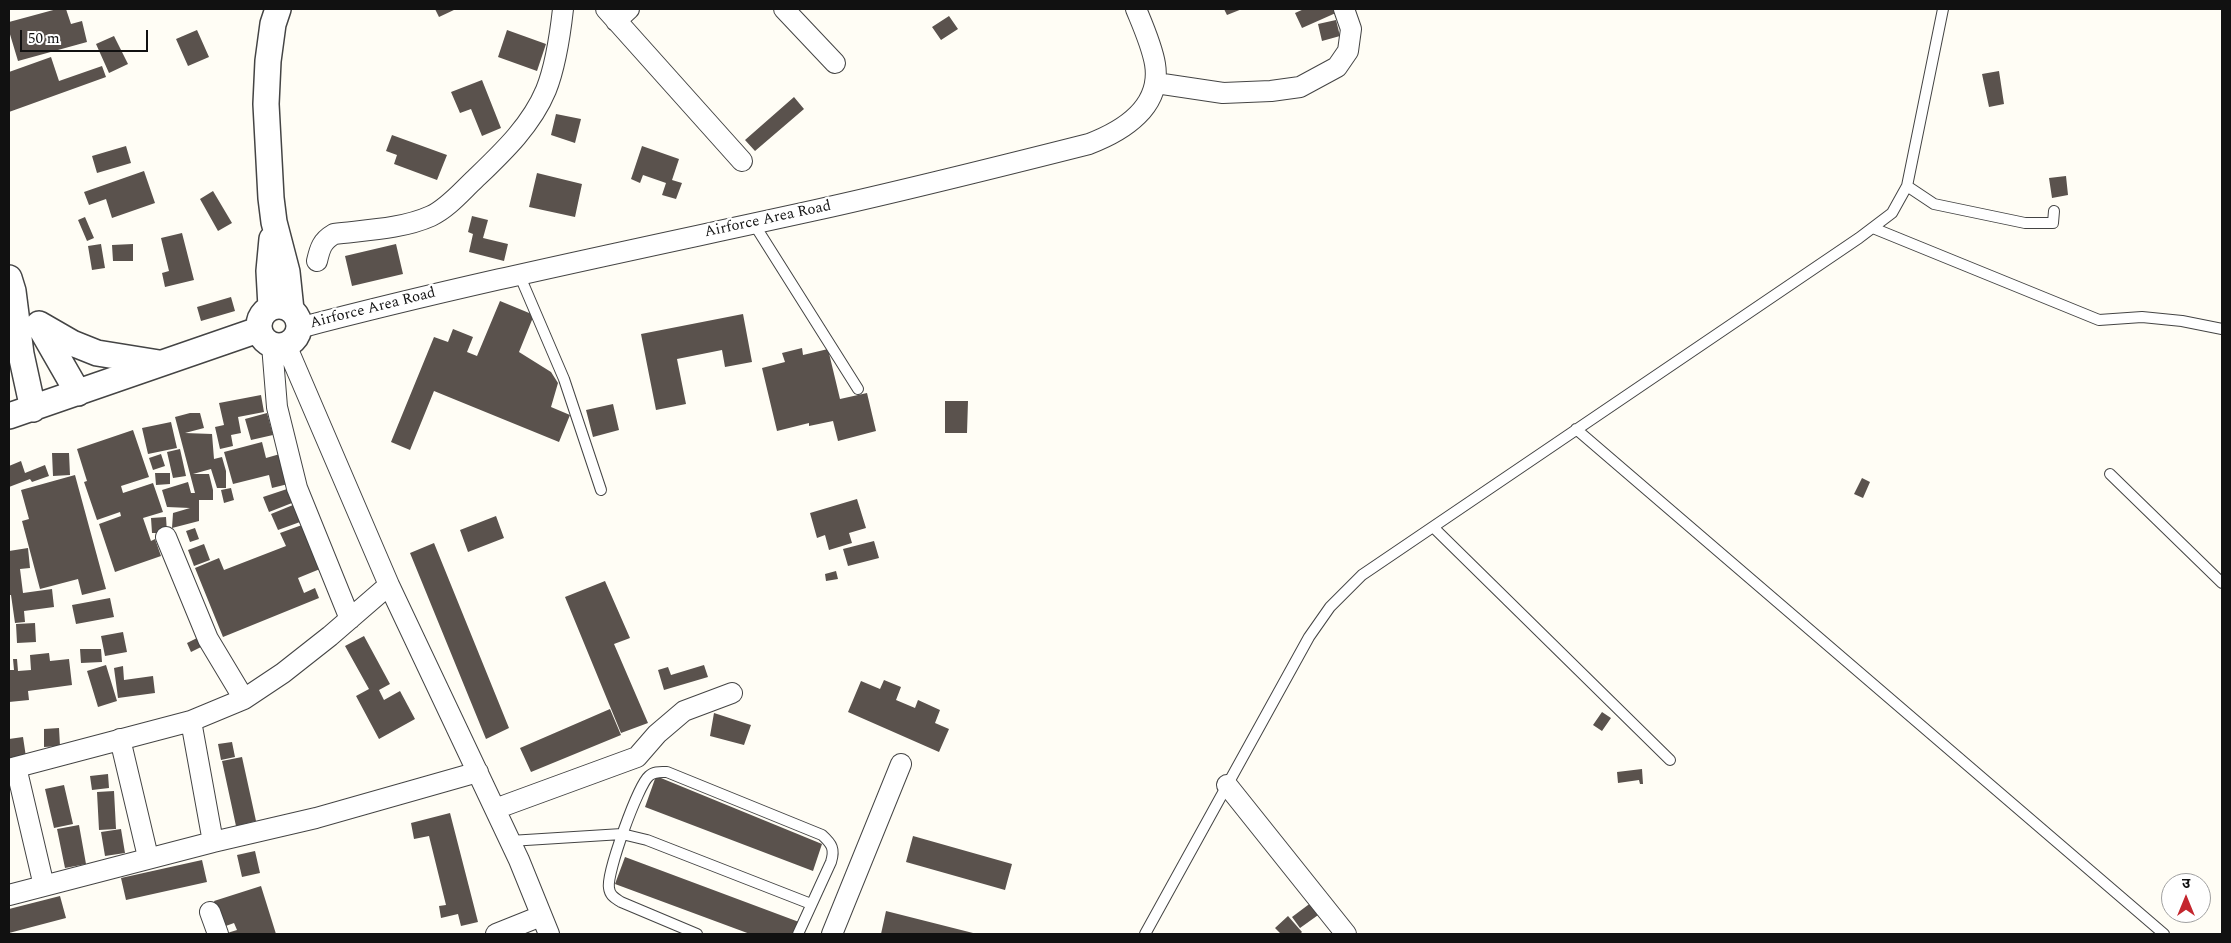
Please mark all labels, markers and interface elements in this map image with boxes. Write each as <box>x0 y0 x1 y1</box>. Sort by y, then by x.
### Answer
scale bar <box>22 20 150 52</box>
text: 50 m <box>28 27 60 50</box>
street label: Airforce Area Road <box>703 198 833 242</box>
street label: Airforce Area Road <box>308 285 438 333</box>
north arrow <box>2161 873 2211 923</box>
text: उ <box>2182 873 2190 894</box>

